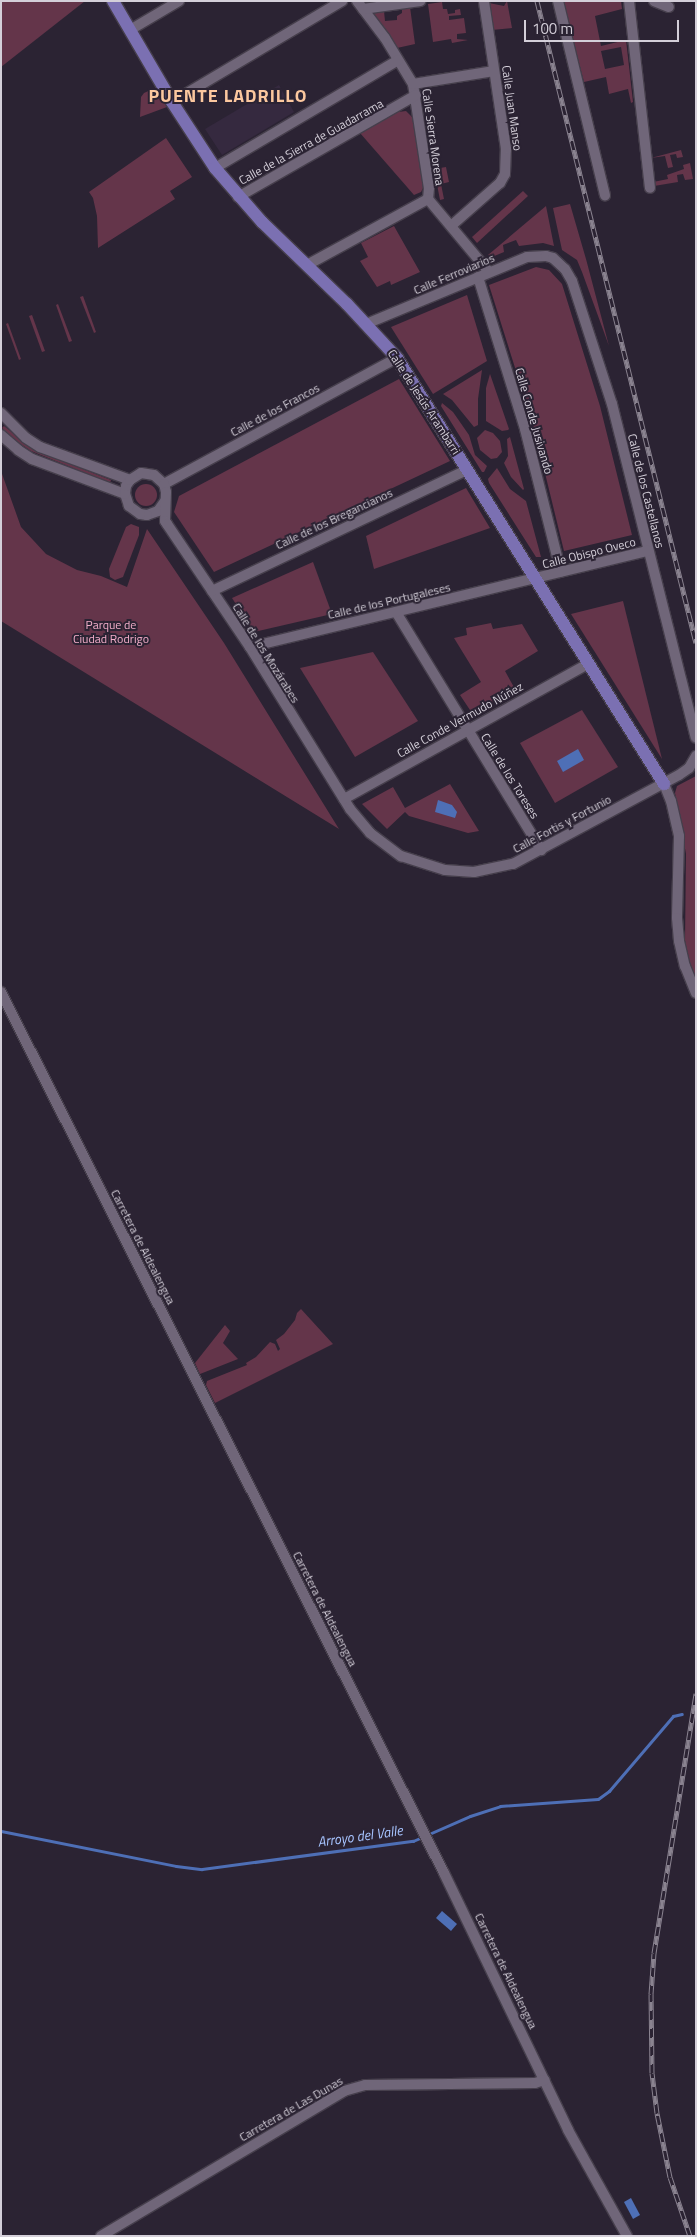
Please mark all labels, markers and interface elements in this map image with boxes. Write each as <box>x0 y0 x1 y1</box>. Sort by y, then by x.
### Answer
scale bar <box>527 10 682 42</box>
text: 100 m <box>532 17 573 40</box>
street label: Calle Juan Manso <box>499 64 525 152</box>
district label: PUENTE LADRILLO <box>147 85 309 107</box>
street label: Calle Sierra Morena <box>419 88 447 186</box>
street label: Calle de la Sierra de Guadarrama <box>236 96 386 188</box>
street label: Calle Ferroviarios <box>411 250 497 298</box>
street label: Calle de Jesús Arambarri <box>385 347 463 457</box>
street label: Calle Conde Jusivando <box>512 366 556 476</box>
street label: Calle de los Francos <box>228 380 322 440</box>
street label: Calle de los Castellanos <box>625 432 667 550</box>
street label: Calle de los Bregancianos <box>273 486 395 552</box>
street label: Calle Obispo Oveco <box>541 534 637 572</box>
street label: Calle de los Portugaleses <box>326 580 452 622</box>
street label: Calle de los Mozárabes <box>229 600 303 706</box>
park label: Parque de Ciudad Rodrigo <box>73 618 149 646</box>
street label: Calle Conde Vermudo Núñez <box>394 679 526 761</box>
street label: Calle de los Toreses <box>478 731 542 821</box>
street label: Calle Fortis y Fortunio <box>510 792 614 856</box>
street label: Carretera de Aldealengua <box>108 1187 178 1307</box>
street label: Carretera de Aldealengua <box>290 1549 360 1669</box>
water label: Arroyo del Valle <box>316 1822 404 1850</box>
street label: Carretera de Aldealengua <box>472 1911 540 2031</box>
street label: Carretera de Las Dunas <box>237 2074 345 2144</box>

